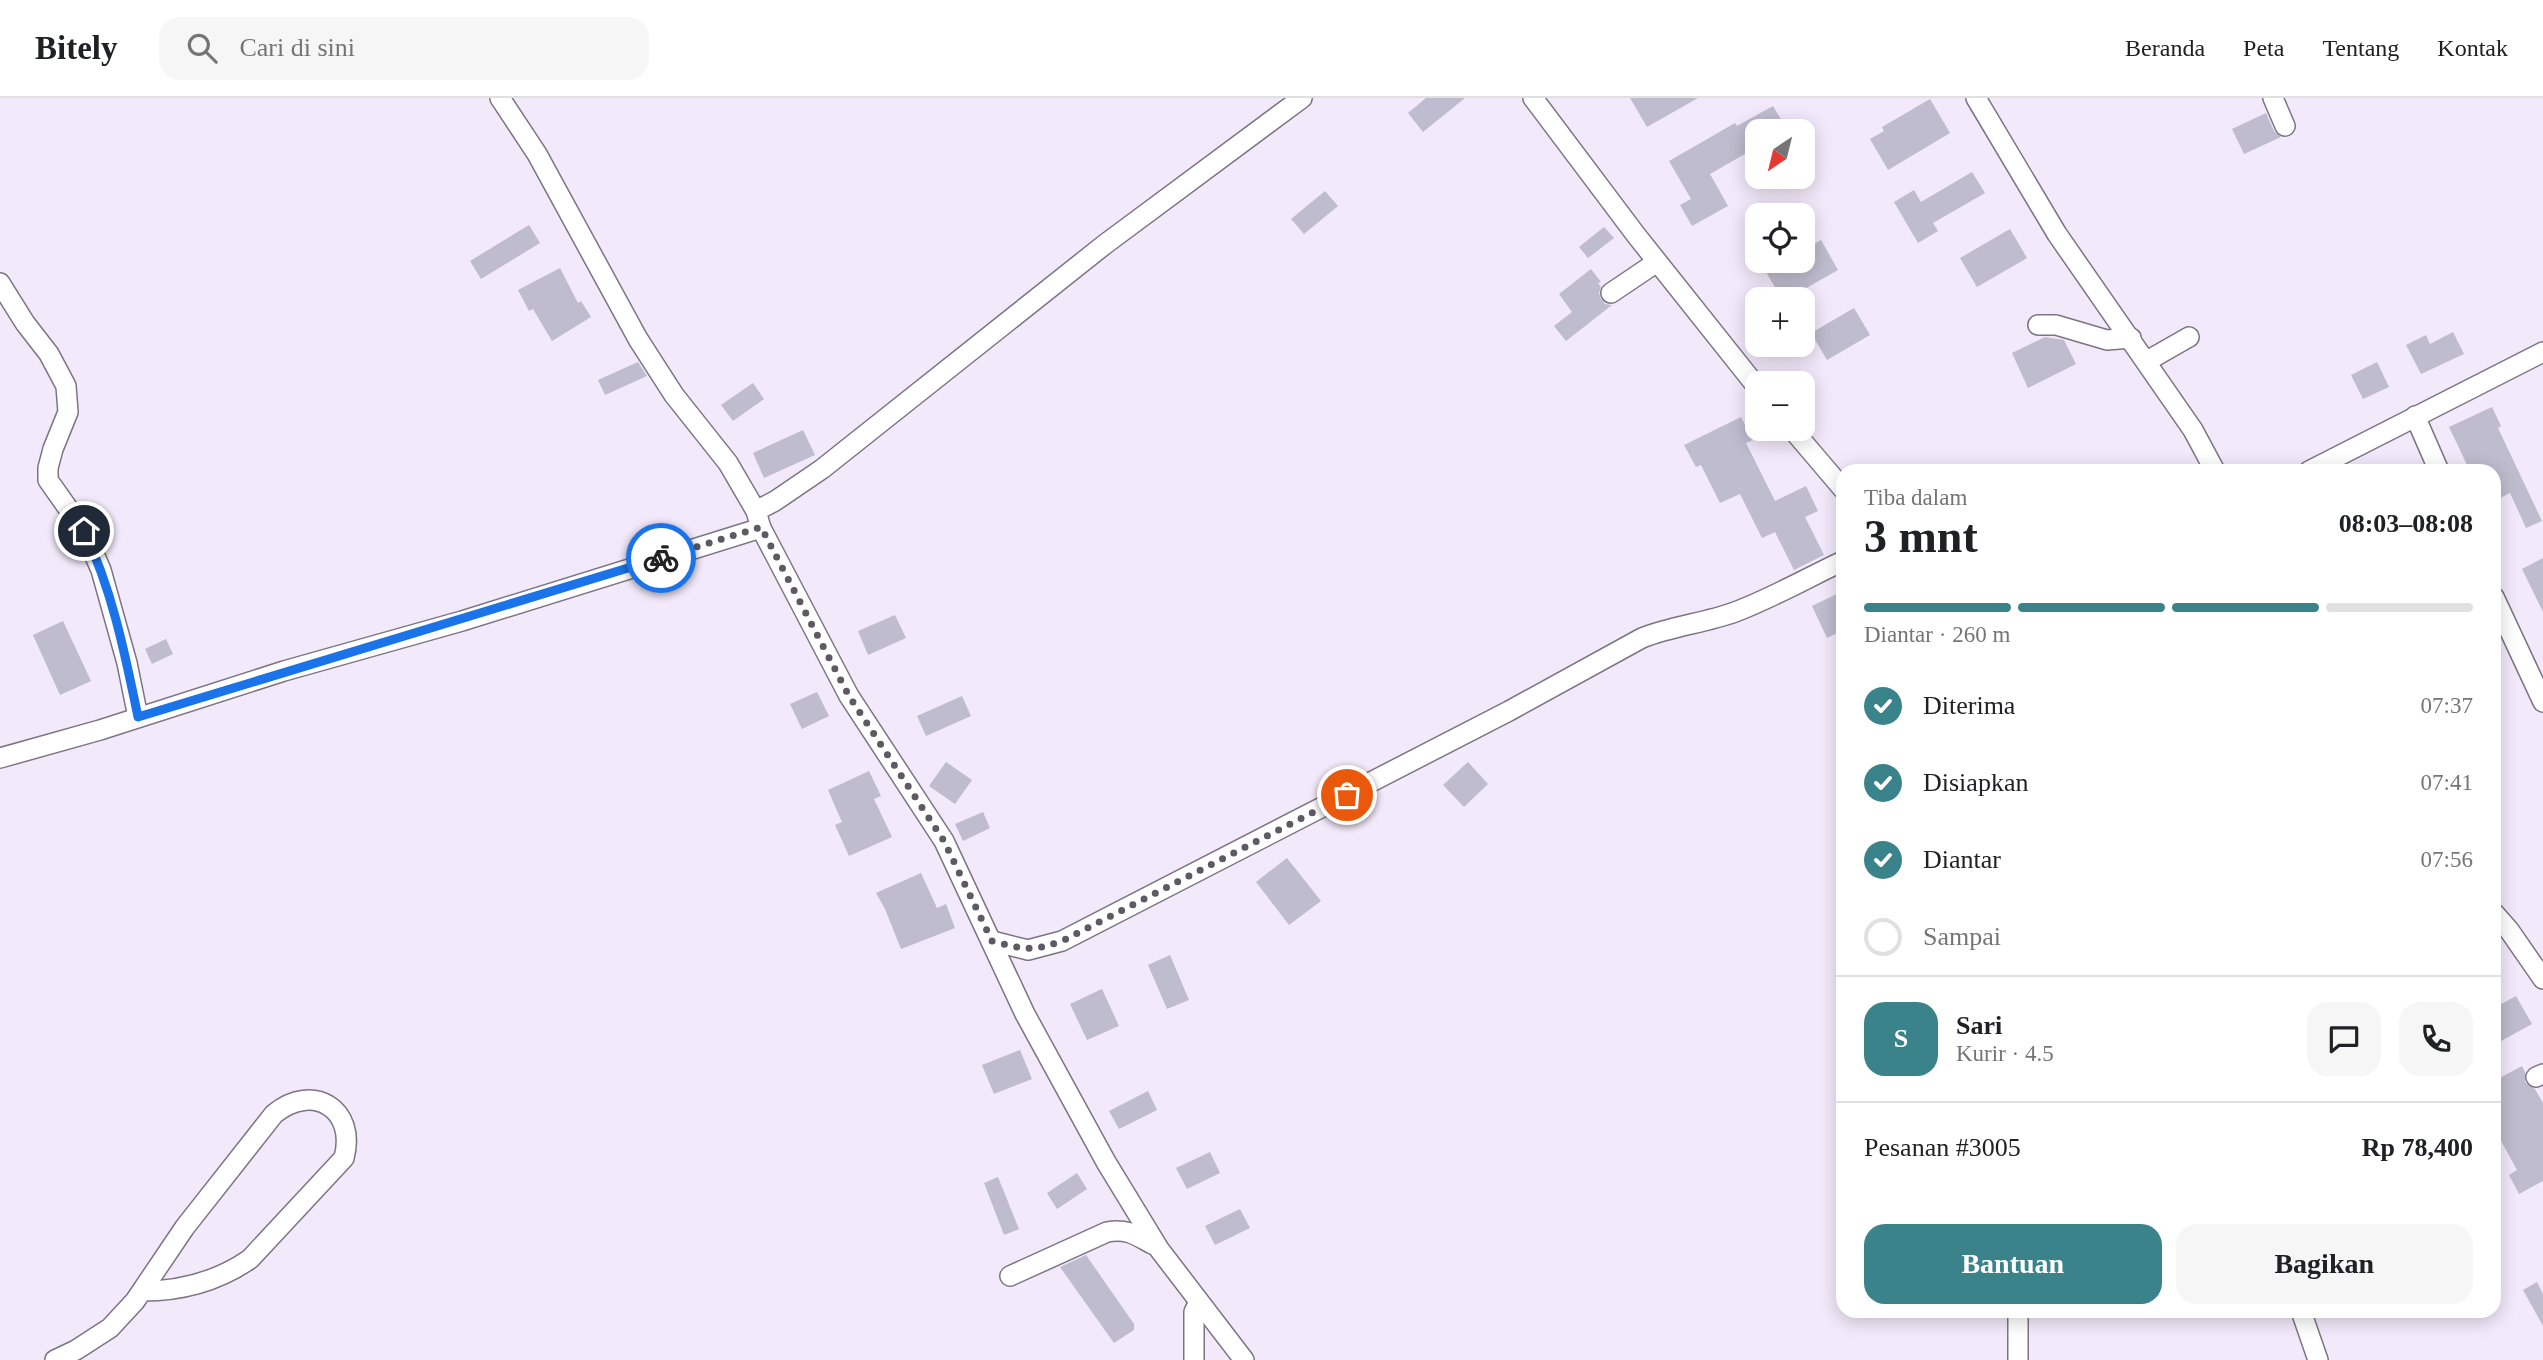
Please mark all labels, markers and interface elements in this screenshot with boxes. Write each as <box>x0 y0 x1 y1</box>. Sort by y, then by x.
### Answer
search box <box>159 17 649 80</box>
icon: search <box>183 29 221 67</box>
text: Bitely <box>35 30 117 66</box>
text: Cari di sini <box>239 33 355 62</box>
text: Beranda <box>2125 35 2205 61</box>
text: Peta <box>2243 35 2284 61</box>
text: Tentang <box>2322 35 2399 61</box>
text: Kontak <box>2437 35 2508 61</box>
north arrow <box>1745 119 1815 189</box>
map controls <box>1745 119 1815 441</box>
button: locate <box>1745 203 1815 273</box>
button: + <box>1745 287 1815 357</box>
button: − <box>1745 371 1815 441</box>
text: Tiba dalam <box>1864 485 1967 510</box>
pin <box>54 501 114 561</box>
text: 08:03–08:08 <box>2339 509 2473 538</box>
text: 3 mnt <box>1864 511 1978 562</box>
icon: home <box>65 512 103 550</box>
courier <box>626 523 696 593</box>
icon: bike <box>642 539 680 577</box>
text: Diantar · 260 m <box>1864 622 2010 647</box>
icon: check <box>1864 687 1902 725</box>
text: Diterima <box>1923 691 2015 720</box>
text: 07:37 <box>2421 693 2473 718</box>
icon: check <box>1864 764 1902 802</box>
pin <box>1317 765 1377 825</box>
text: Disiapkan <box>1923 768 2028 797</box>
text: 07:41 <box>2421 770 2473 795</box>
icon: bag <box>1328 776 1366 814</box>
icon: check <box>1864 841 1902 879</box>
text: Diantar <box>1923 845 2001 874</box>
text: 07:56 <box>2421 847 2473 872</box>
text: Sampai <box>1923 922 2001 951</box>
button: chat <box>2307 1002 2381 1076</box>
button: phone <box>2399 1002 2473 1076</box>
text: Sari <box>1956 1011 2002 1040</box>
text: S <box>1894 1024 1908 1053</box>
text: Kurir · 4.5 <box>1956 1041 2054 1066</box>
text: Pesanan #3005 <box>1864 1133 2021 1162</box>
text: Rp 78,400 <box>2362 1133 2473 1162</box>
button: Bantuan <box>1864 1224 2162 1304</box>
button: Bagikan <box>2176 1224 2473 1304</box>

